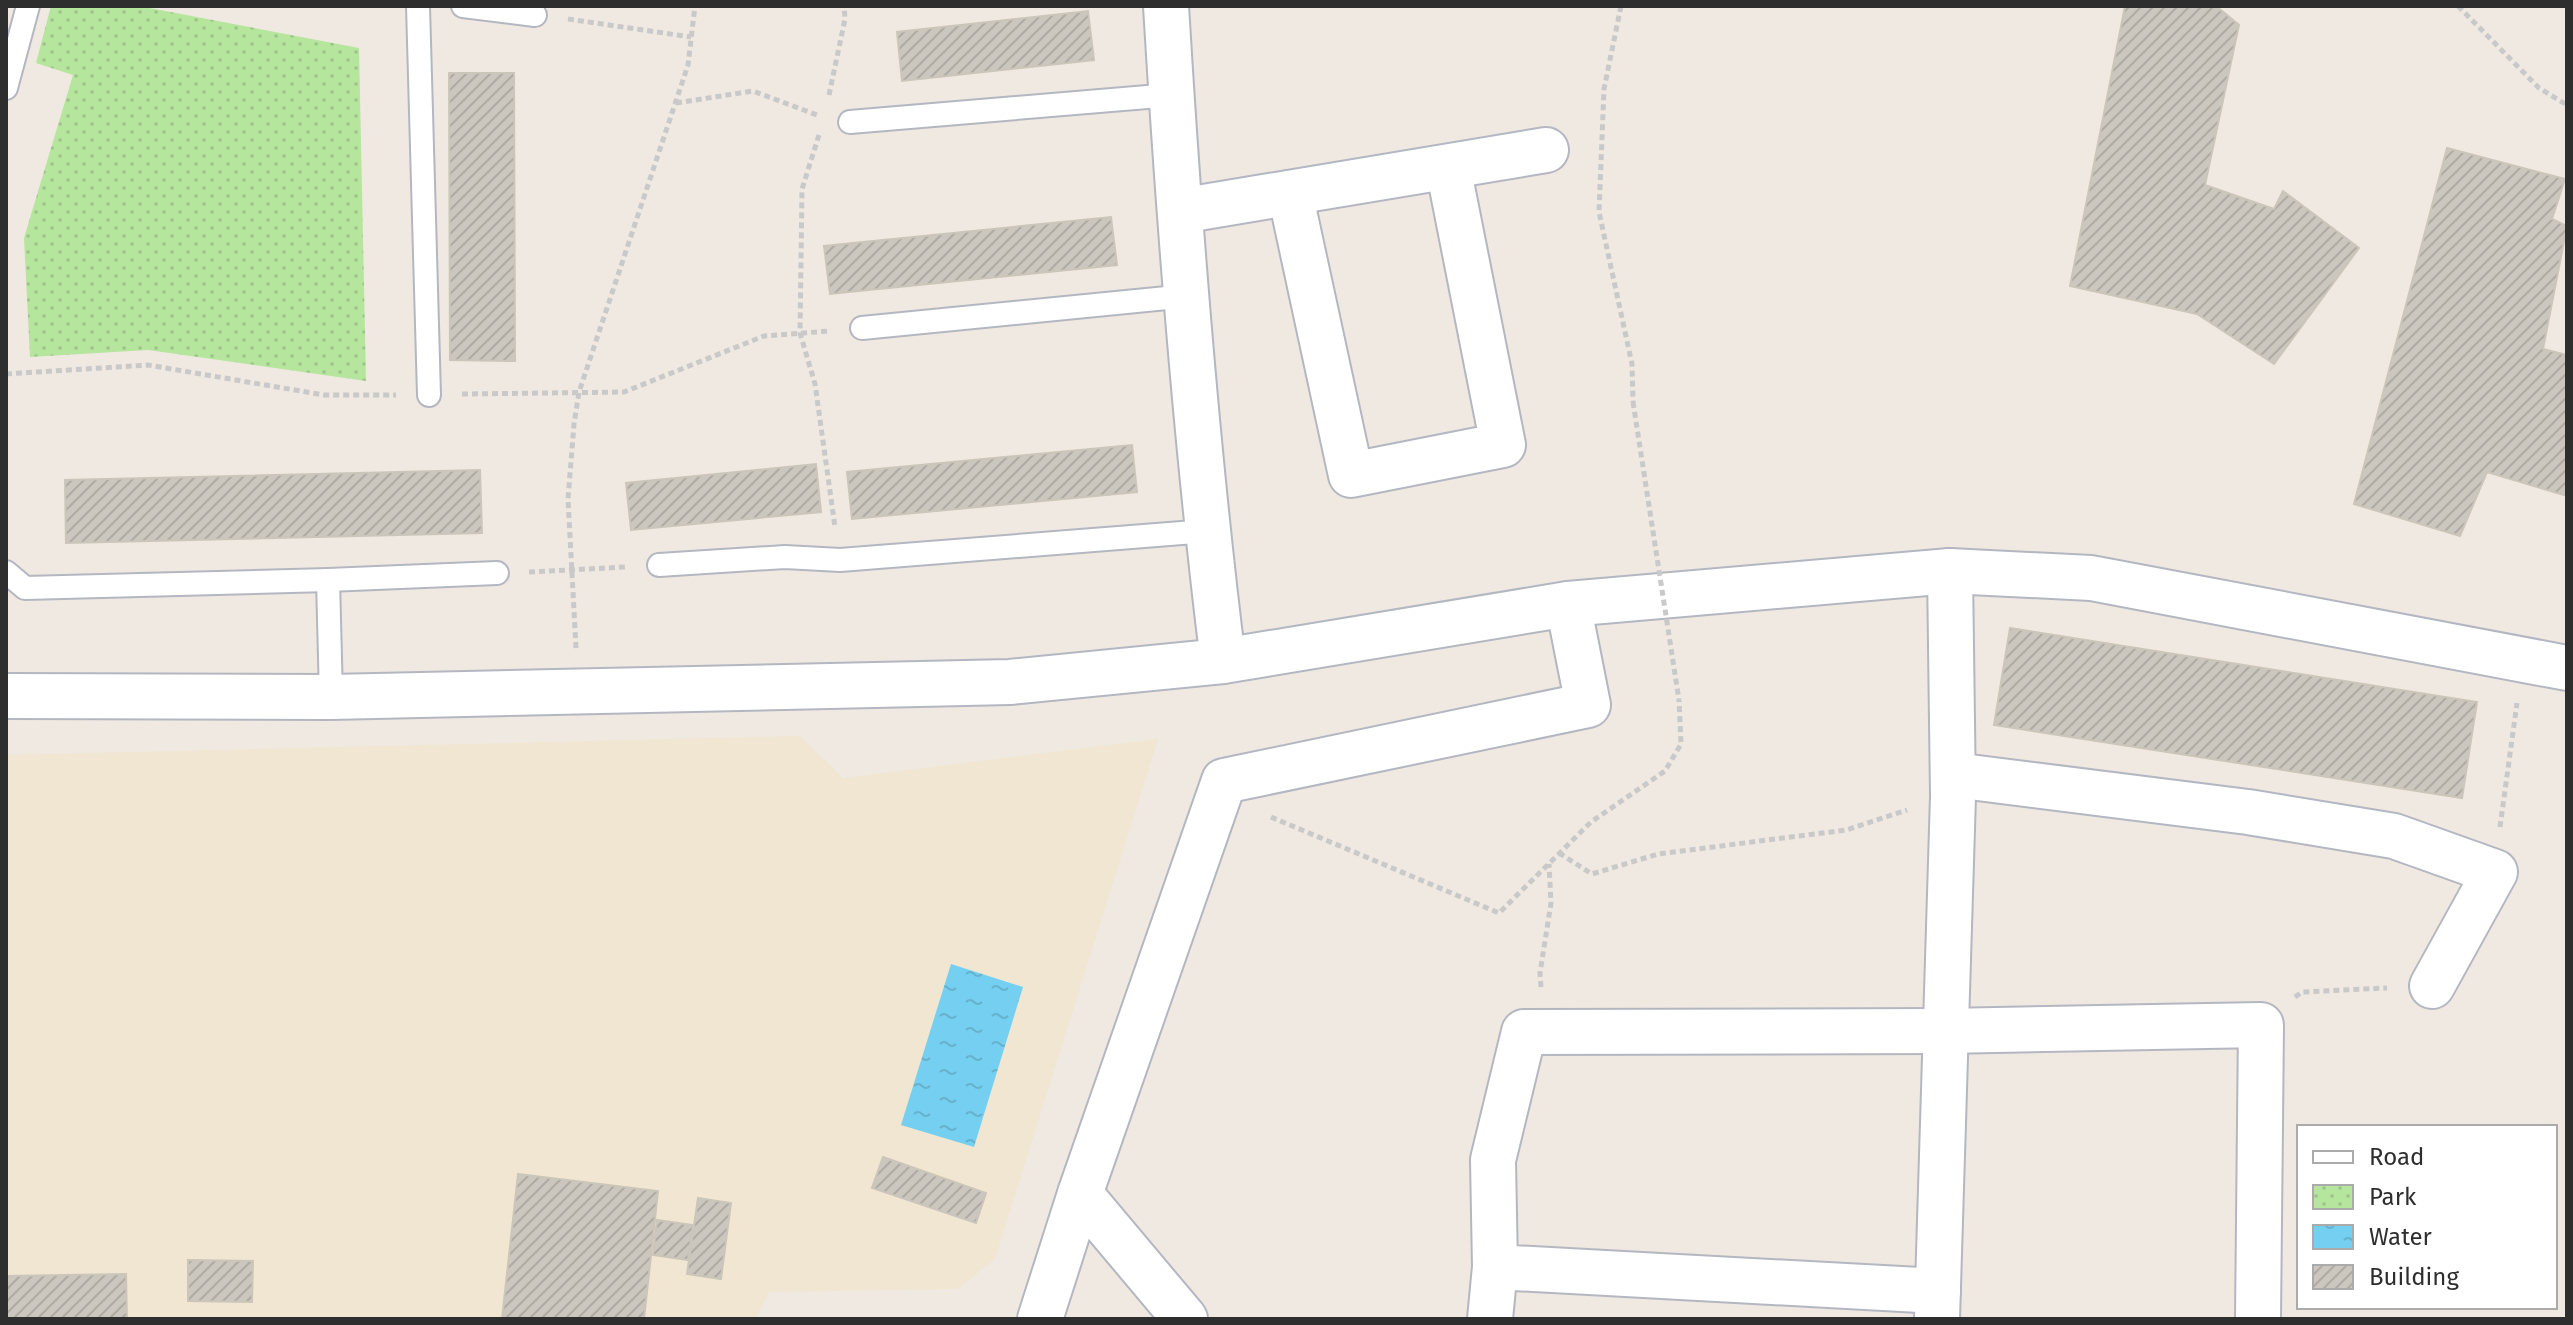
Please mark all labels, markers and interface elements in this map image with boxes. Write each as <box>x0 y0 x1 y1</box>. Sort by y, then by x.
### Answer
legend <box>2297 1125 2557 1309</box>
text: Road <box>2369 1143 2424 1171</box>
text: Park <box>2369 1183 2417 1211</box>
text: Water <box>2369 1223 2433 1251</box>
text: Building <box>2369 1263 2459 1291</box>

